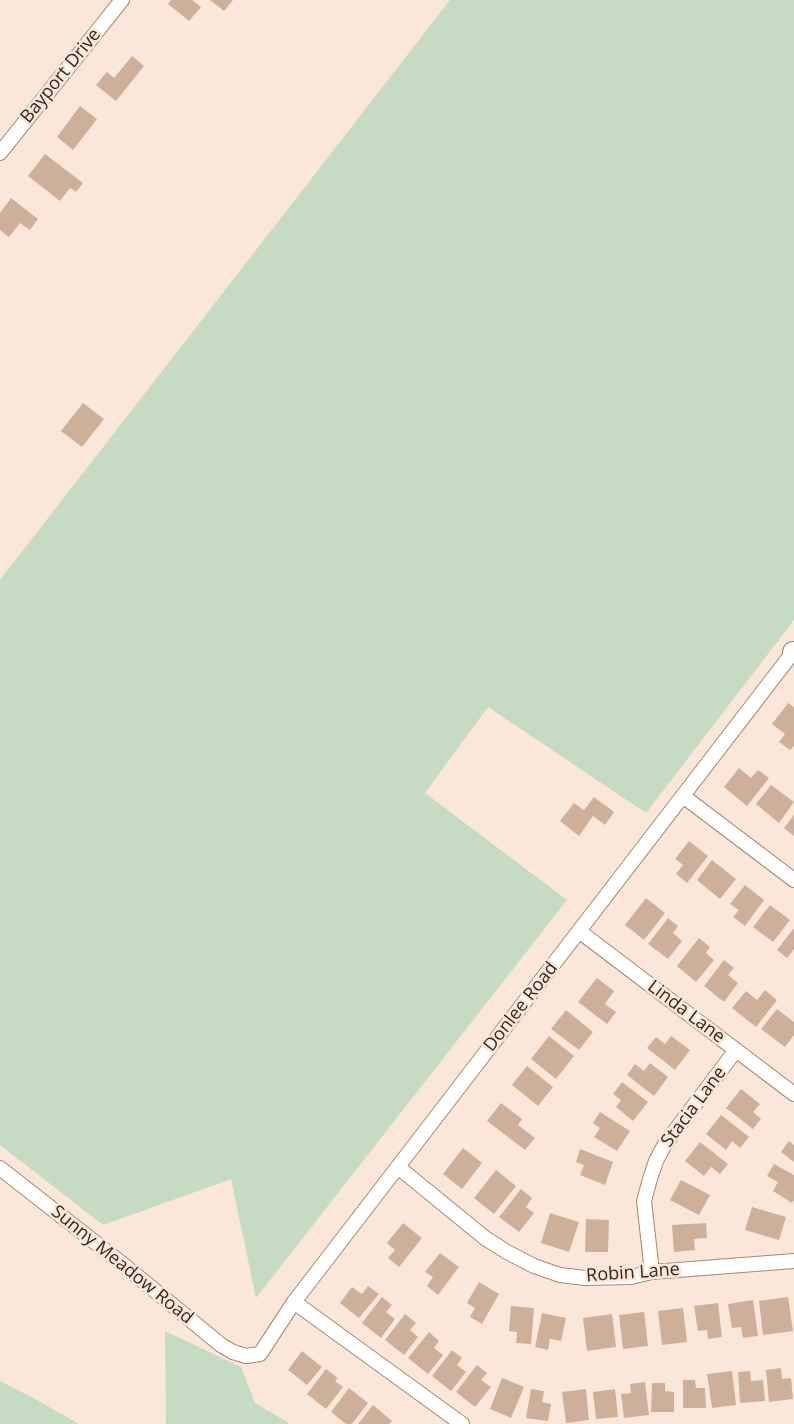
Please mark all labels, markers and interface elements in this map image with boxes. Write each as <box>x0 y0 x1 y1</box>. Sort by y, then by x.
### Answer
street label: Bayport Drive <box>16 25 106 127</box>
street label: Donlee Road <box>479 958 563 1056</box>
street label: Linda Lane <box>643 976 729 1048</box>
street label: Stacia Lane <box>657 1063 731 1151</box>
street label: Sunny Meadow Road <box>47 1201 197 1329</box>
street label: Robin Lane <box>585 1259 681 1287</box>

